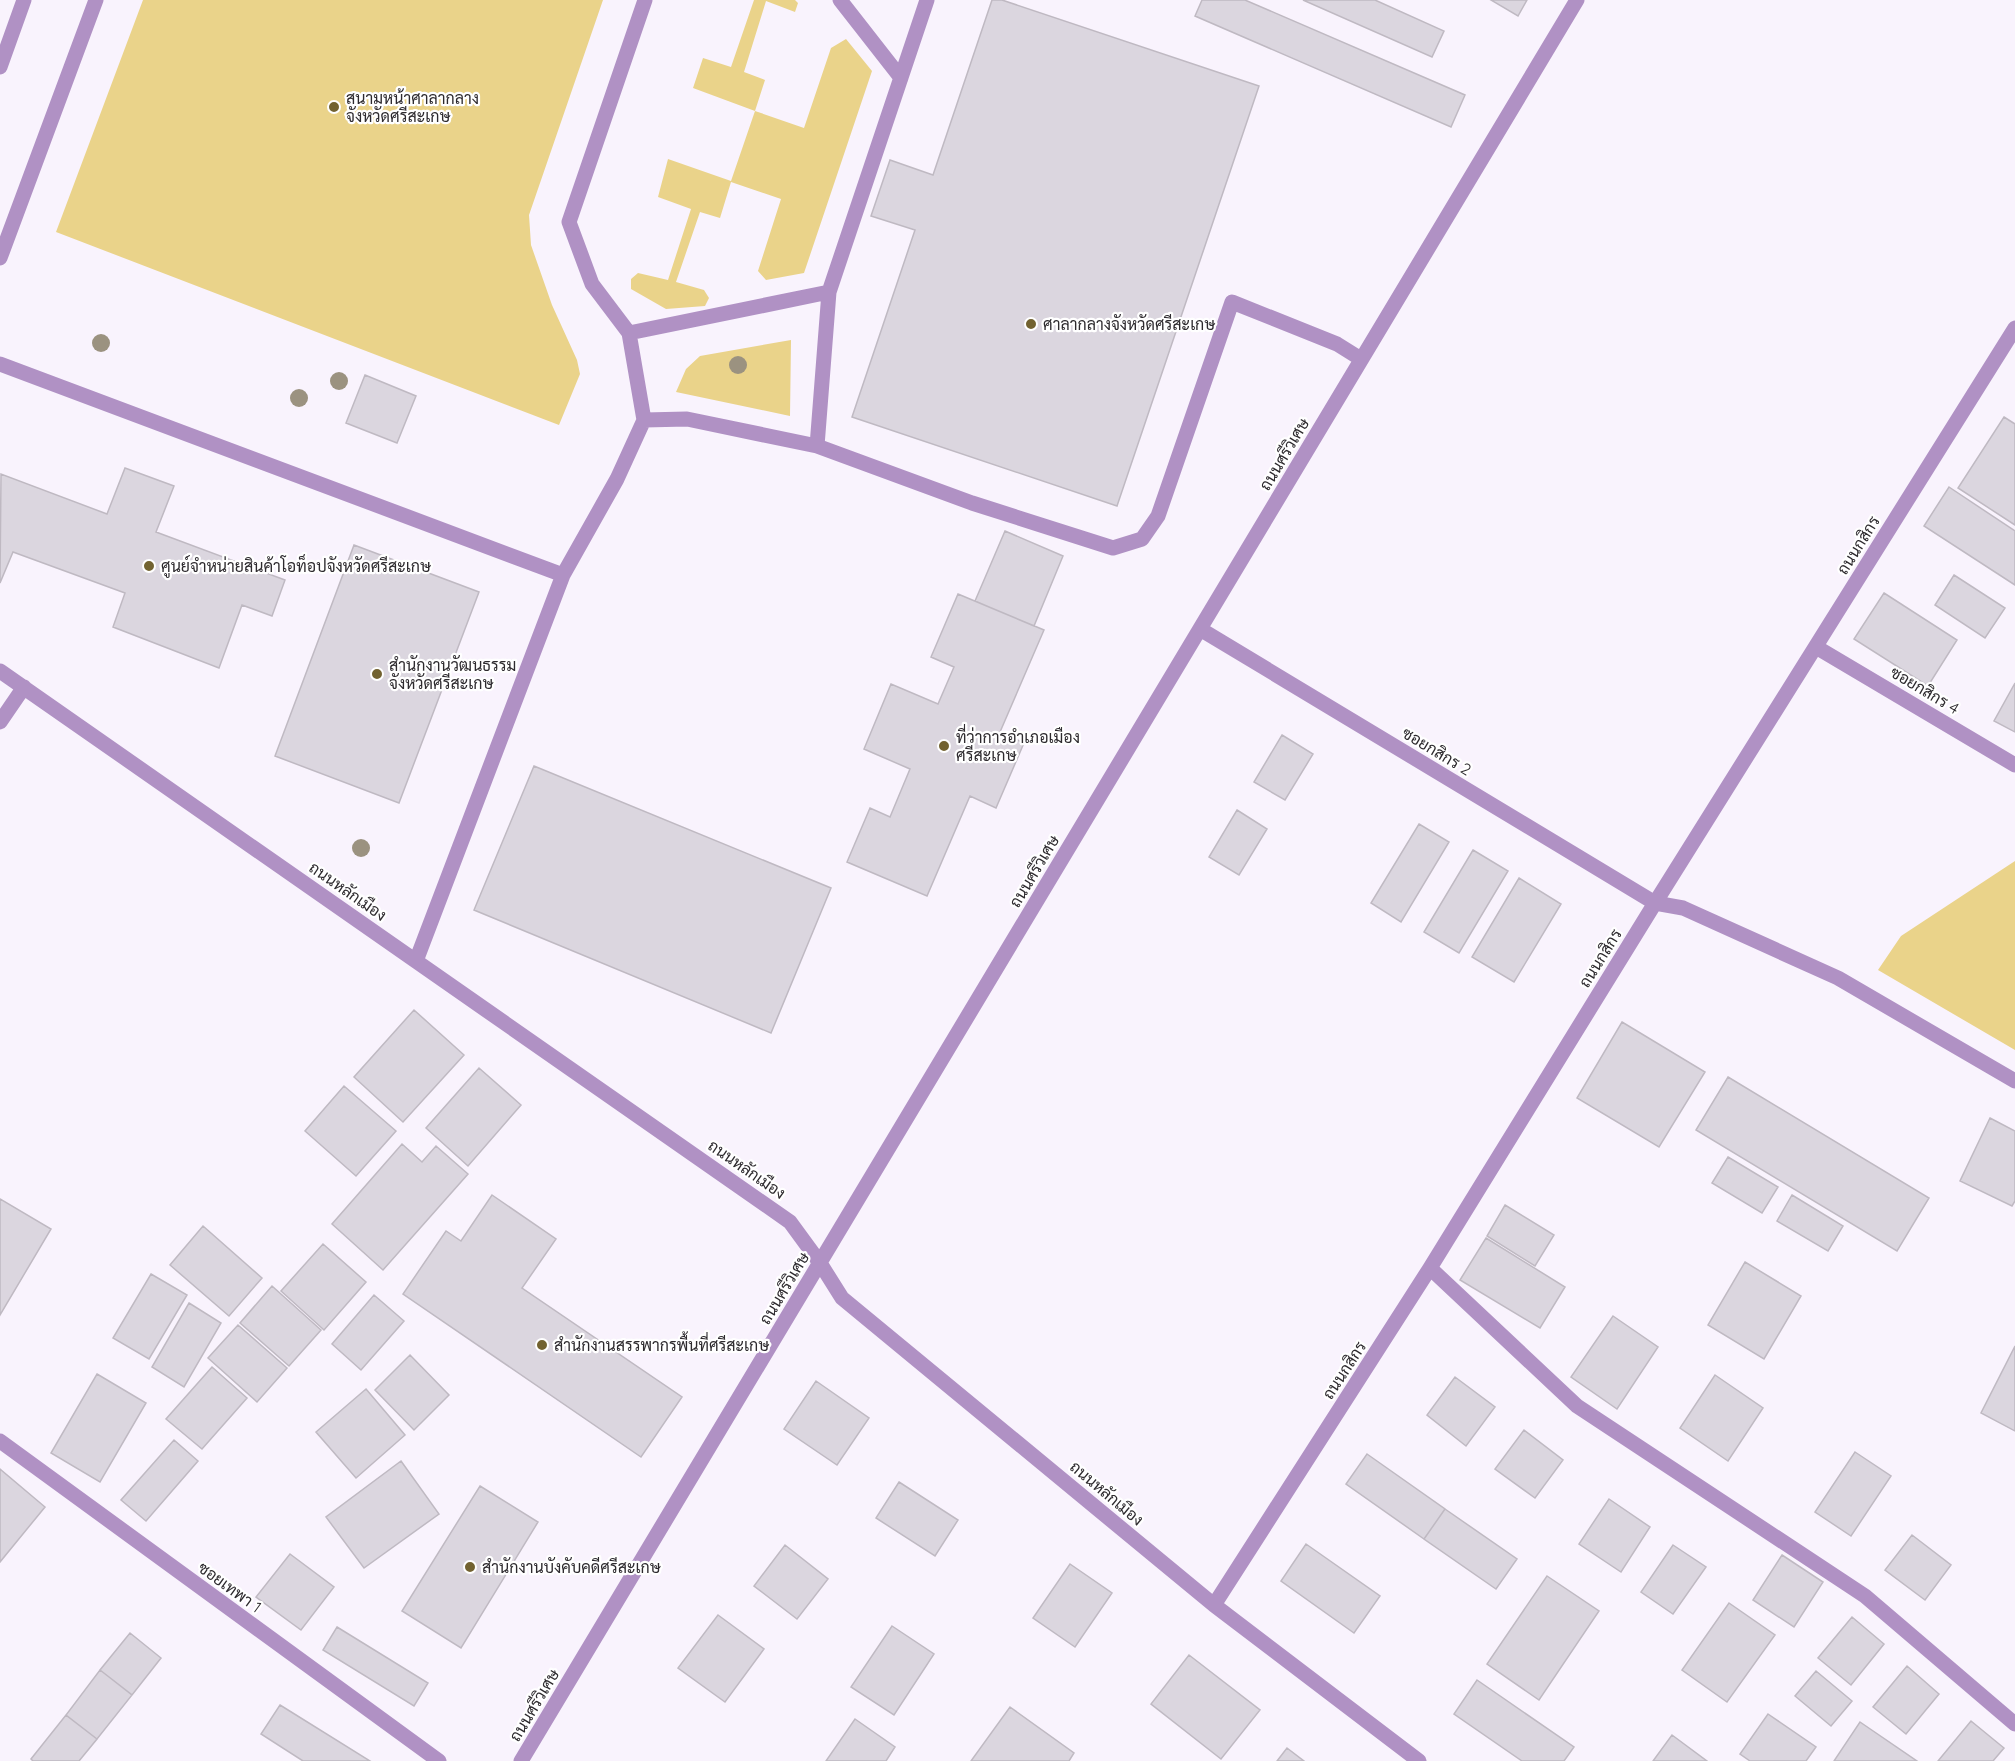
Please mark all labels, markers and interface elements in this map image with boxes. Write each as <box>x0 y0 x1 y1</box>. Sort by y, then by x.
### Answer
place label: สนามหน้าศาลากลาง จังหวัดศรีสะเกษ <box>346 88 479 126</box>
marker: สนามหน้าศาลากลาง จังหวัดศรีสะเกษ <box>327 100 341 114</box>
place label: ศาลากลางจังหวัดศรีสะเกษ <box>1043 313 1215 334</box>
marker: ศาลากลางจังหวัดศรีสะเกษ <box>1024 317 1038 331</box>
street label: ถนนศรีวิเศษ <box>1254 414 1313 494</box>
street label: ถนนกสิกร <box>1832 512 1884 578</box>
place label: ศูนย์จำหน่ายสินค้าโอท็อปจังหวัดศรีสะเกษ <box>161 553 431 578</box>
marker: ศูนย์จำหน่ายสินค้าโอท็อปจังหวัดศรีสะเกษ <box>142 559 156 573</box>
place label: สำนักงานวัฒนธรรม จังหวัดศรีสะเกษ <box>389 655 516 693</box>
street label: ซอยกสิกร 4 <box>1887 662 1963 718</box>
marker: สำนักงานวัฒนธรรม จังหวัดศรีสะเกษ <box>370 667 384 681</box>
place label: ที่ว่าการอำเภอเมือง ศรีสะเกษ <box>956 723 1080 765</box>
street label: ซอยกสิกร 2 <box>1399 723 1475 779</box>
marker: ที่ว่าการอำเภอเมือง ศรีสะเกษ <box>937 739 951 753</box>
street label: ถนนศรีวิเศษ <box>1004 831 1063 911</box>
street label: ถนนหลักเมือง <box>305 857 391 925</box>
street label: ถนนกสิกร <box>1574 925 1626 991</box>
street label: ถนนหลักเมือง <box>704 1135 790 1203</box>
street label: ถนนศรีวิเศษ <box>754 1248 813 1328</box>
place label: สำนักงานสรรพากรพื้นที่ศรีสะเกษ <box>554 1331 769 1355</box>
street label: ถนนกสิกร <box>1318 1337 1370 1403</box>
marker: สำนักงานสรรพากรพื้นที่ศรีสะเกษ <box>535 1338 549 1352</box>
street label: ถนนหลักเมือง <box>1066 1456 1148 1530</box>
place label: สำนักงานบังคับคดีศรีสะเกษ <box>482 1556 661 1577</box>
street label: ซอยเทพา 1 <box>194 1557 266 1617</box>
marker: สำนักงานบังคับคดีศรีสะเกษ <box>463 1560 477 1574</box>
street label: ถนนศรีวิเศษ <box>504 1665 563 1745</box>

